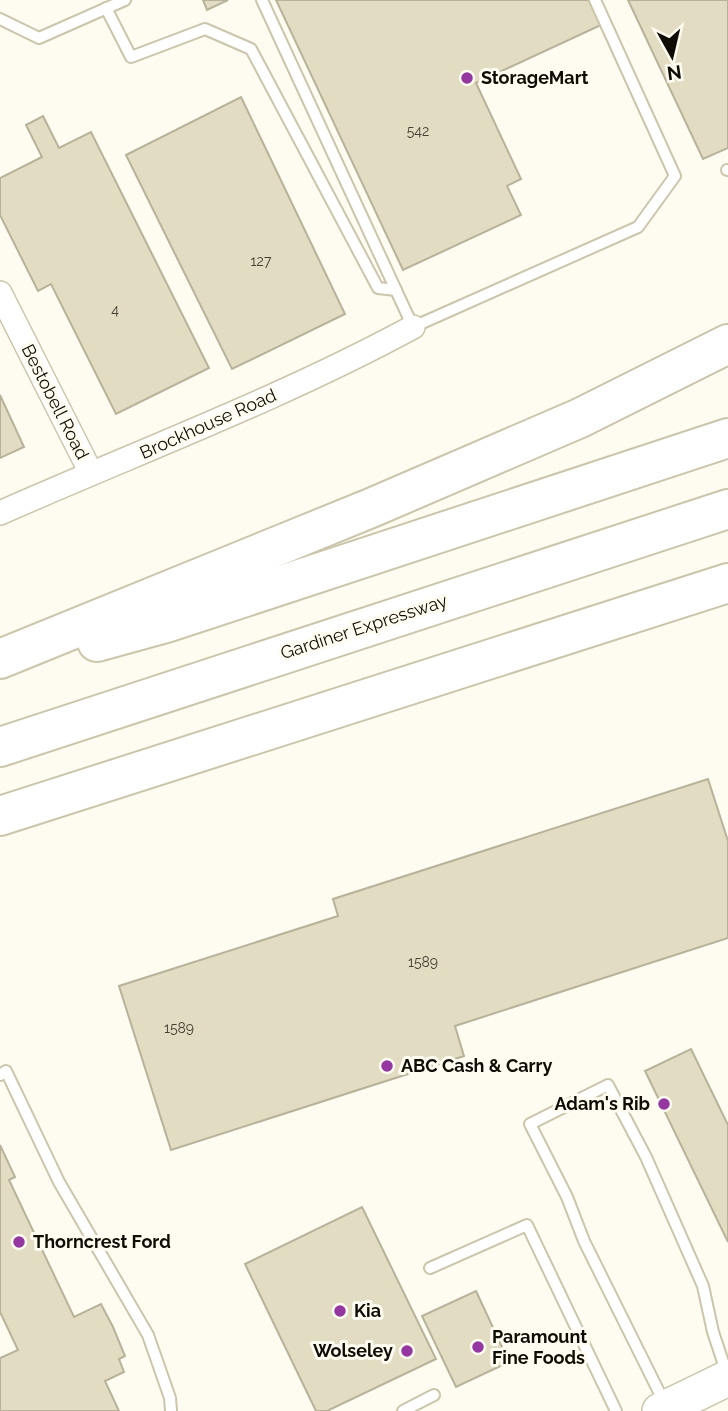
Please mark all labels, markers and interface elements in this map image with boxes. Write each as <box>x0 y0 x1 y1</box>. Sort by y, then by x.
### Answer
north arrow <box>637 21 707 91</box>
text: N <box>666 61 683 85</box>
place label: StorageMart <box>481 67 589 88</box>
marker: StorageMart <box>459 70 475 86</box>
house number: 542 <box>407 123 429 139</box>
house number: 127 <box>251 253 272 269</box>
house number: 4 <box>111 302 119 318</box>
street label: Bestobell Road <box>17 341 94 463</box>
street label: Brockhouse Road <box>136 384 279 463</box>
street label: Gardiner Expressway <box>278 590 450 663</box>
house number: 1589 <box>408 954 438 970</box>
house number: 1589 <box>164 1020 194 1036</box>
place label: ABC Cash & Carry <box>401 1055 553 1076</box>
marker: ABC Cash & Carry <box>379 1058 395 1074</box>
place label: Adam's Rib <box>555 1093 650 1114</box>
marker: Adam's Rib <box>656 1096 672 1112</box>
place label: Thorncrest Ford <box>33 1231 171 1252</box>
marker: Thorncrest Ford <box>11 1234 27 1250</box>
place label: Kia <box>354 1300 381 1321</box>
marker: Kia <box>332 1303 348 1319</box>
place label: Paramount Fine Foods <box>492 1326 587 1368</box>
marker: Paramount Fine Foods <box>470 1339 486 1355</box>
place label: Wolseley <box>313 1340 393 1361</box>
marker: Wolseley <box>399 1343 415 1359</box>

